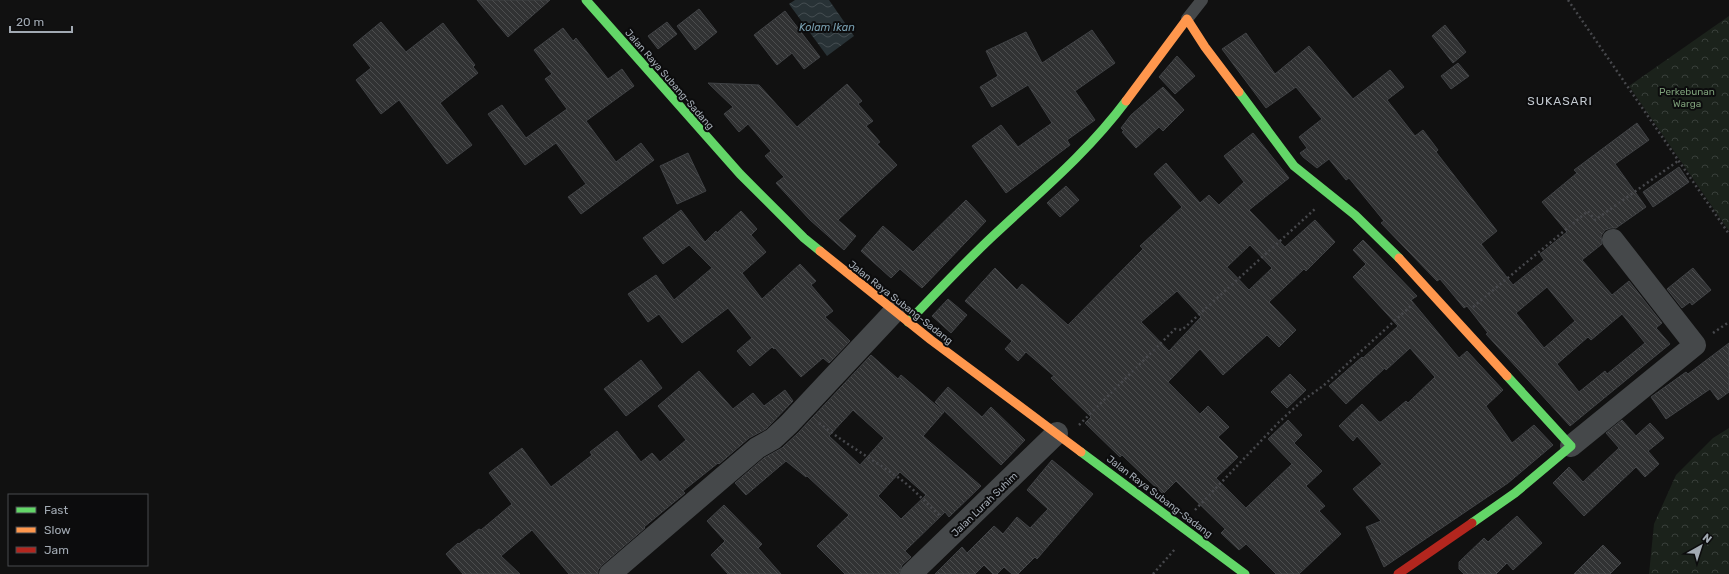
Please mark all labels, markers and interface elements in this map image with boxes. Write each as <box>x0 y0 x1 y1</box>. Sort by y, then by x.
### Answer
scale bar <box>10 8 72 34</box>
text: 20 m <box>16 15 44 29</box>
water label: Kolam Ikan <box>799 21 855 34</box>
street label: Jalan Raya Subang-Sadang <box>622 27 716 132</box>
park label: Perkebunan Warga <box>1659 86 1715 110</box>
district label: SUKASARI <box>1527 94 1593 108</box>
street label: Jalan Raya Subang-Sadang <box>846 258 955 347</box>
street label: Jalan Raya Subang-Sadang <box>1104 453 1215 540</box>
street label: Jalan Lurah Suhim <box>949 470 1020 539</box>
legend <box>8 494 148 566</box>
text: Fast <box>44 503 68 517</box>
text: Slow <box>44 523 71 537</box>
north arrow <box>1681 526 1721 566</box>
text: N <box>1700 531 1714 546</box>
text: Jam <box>44 543 69 557</box>

